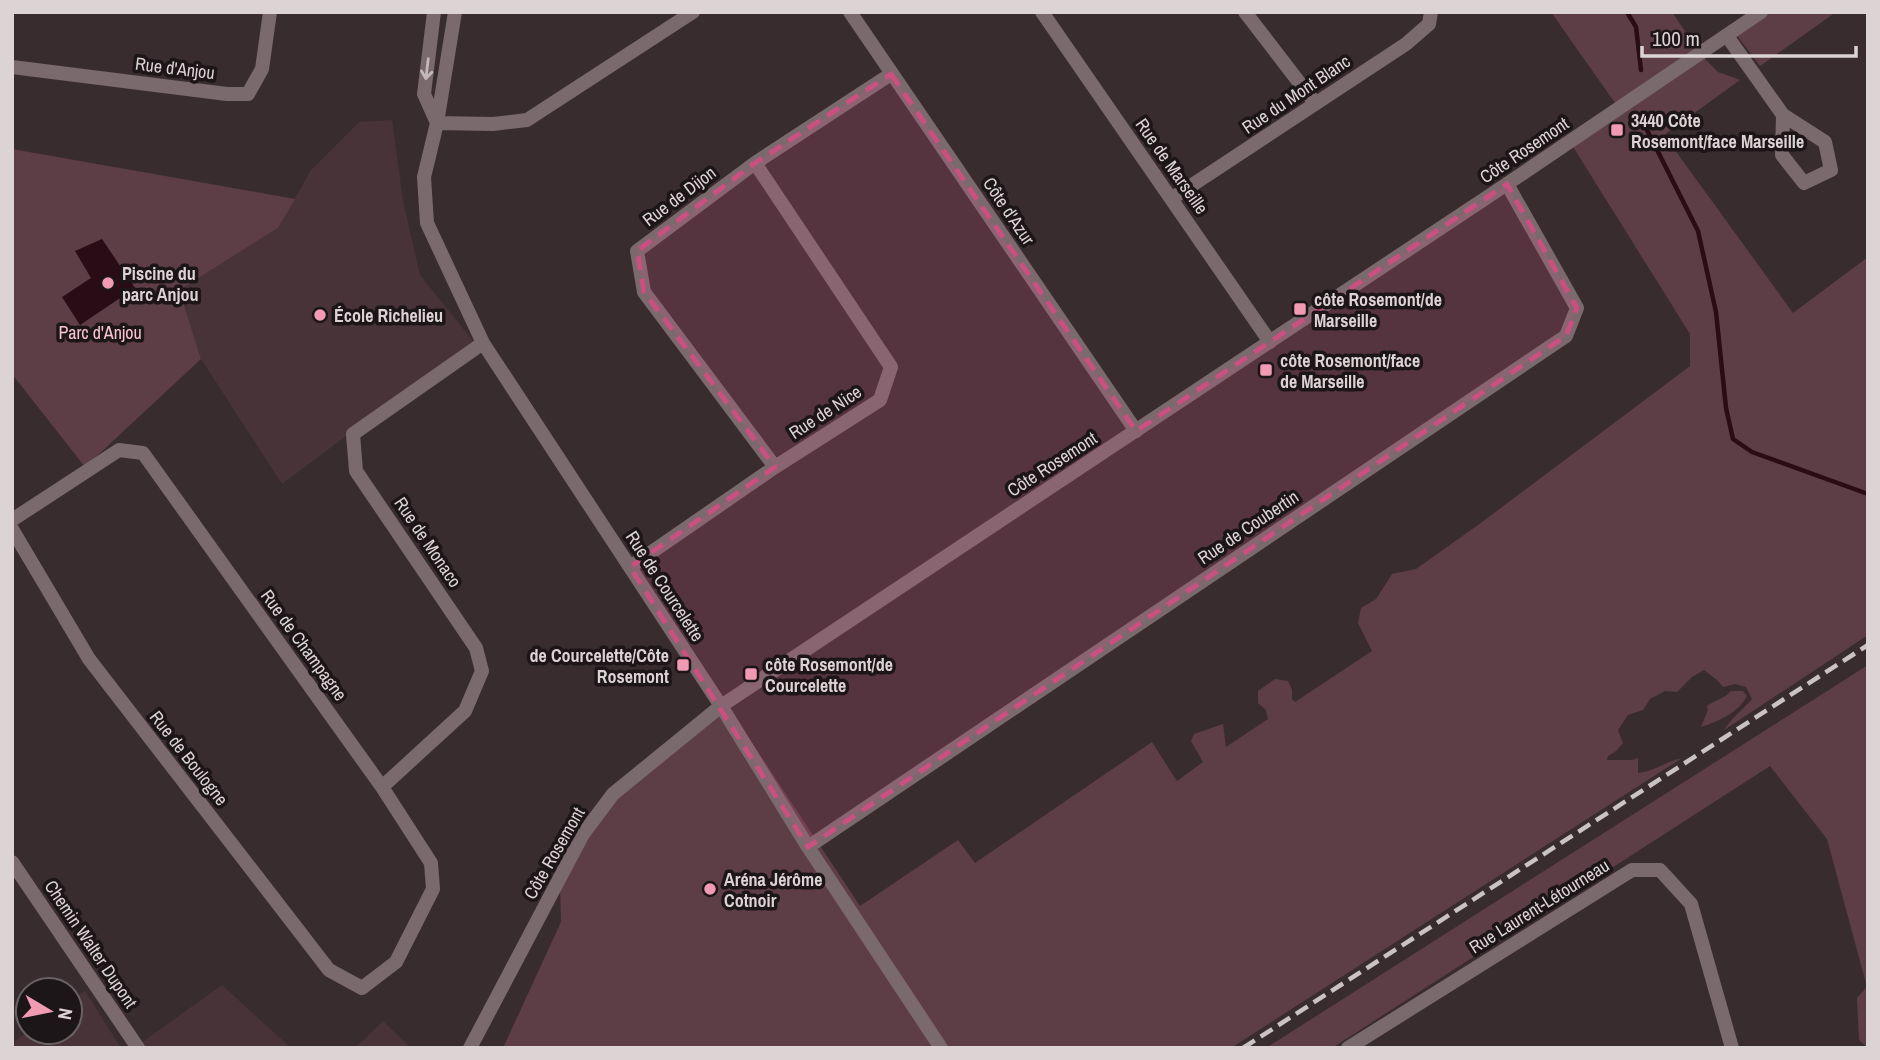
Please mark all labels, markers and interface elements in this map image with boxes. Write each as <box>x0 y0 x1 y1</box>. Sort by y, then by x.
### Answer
scale bar <box>1642 14 1856 58</box>
text: 100 m <box>1652 24 1700 53</box>
street label: Rue du Mont Blanc <box>1237 49 1355 139</box>
street label: Rue d'Anjou <box>134 51 216 85</box>
one-way arrow <box>420 57 433 80</box>
place label: 3440 Côte Rosemont/face Marseille <box>1631 108 1804 154</box>
street label: Côte Rosemont <box>1475 111 1573 189</box>
street label: Rue de Marseille <box>1130 113 1214 219</box>
marker: 3440 Côte Rosemont/face Marseille <box>1609 122 1625 138</box>
street label: Rue de Dijon <box>637 160 721 232</box>
street label: Côte d'Azur <box>977 172 1041 250</box>
place label: Piscine du parc Anjou <box>122 261 199 307</box>
marker: Piscine du parc Anjou <box>100 275 116 291</box>
place label: côte Rosemont/de Marseille <box>1314 287 1442 333</box>
marker: côte Rosemont/de Marseille <box>1292 301 1308 317</box>
place label: École Richelieu <box>334 303 443 328</box>
marker: École Richelieu <box>312 307 328 323</box>
park label: Parc d'Anjou <box>58 320 142 345</box>
place label: côte Rosemont/face de Marseille <box>1280 348 1420 394</box>
marker: côte Rosemont/face de Marseille <box>1258 362 1274 378</box>
street label: Rue de Nice <box>784 379 866 445</box>
street label: Côte Rosemont <box>1002 426 1102 502</box>
street label: Rue de Coubertin <box>1193 484 1303 570</box>
street label: Rue de Monaco <box>389 492 467 592</box>
street label: Rue de Courcelette <box>620 526 710 646</box>
street label: Rue de Champagne <box>255 584 353 706</box>
place label: de Courcelette/Côte Rosemont <box>530 643 669 689</box>
place label: côte Rosemont/de Courcelette <box>765 652 893 698</box>
marker: de Courcelette/Côte Rosemont <box>675 657 691 673</box>
marker: côte Rosemont/de Courcelette <box>743 666 759 682</box>
street label: Rue de Boulogne <box>144 705 234 811</box>
street label: Côte Rosemont <box>518 802 590 904</box>
street label: Rue Laurent-Létourneau <box>1464 853 1614 959</box>
place label: Aréna Jérôme Cotnoir <box>724 867 822 913</box>
street label: Chemin Walter Dupont <box>39 875 143 1013</box>
marker: Aréna Jérôme Cotnoir <box>702 881 718 897</box>
north arrow <box>14 976 84 1046</box>
text: N <box>52 1006 80 1022</box>

